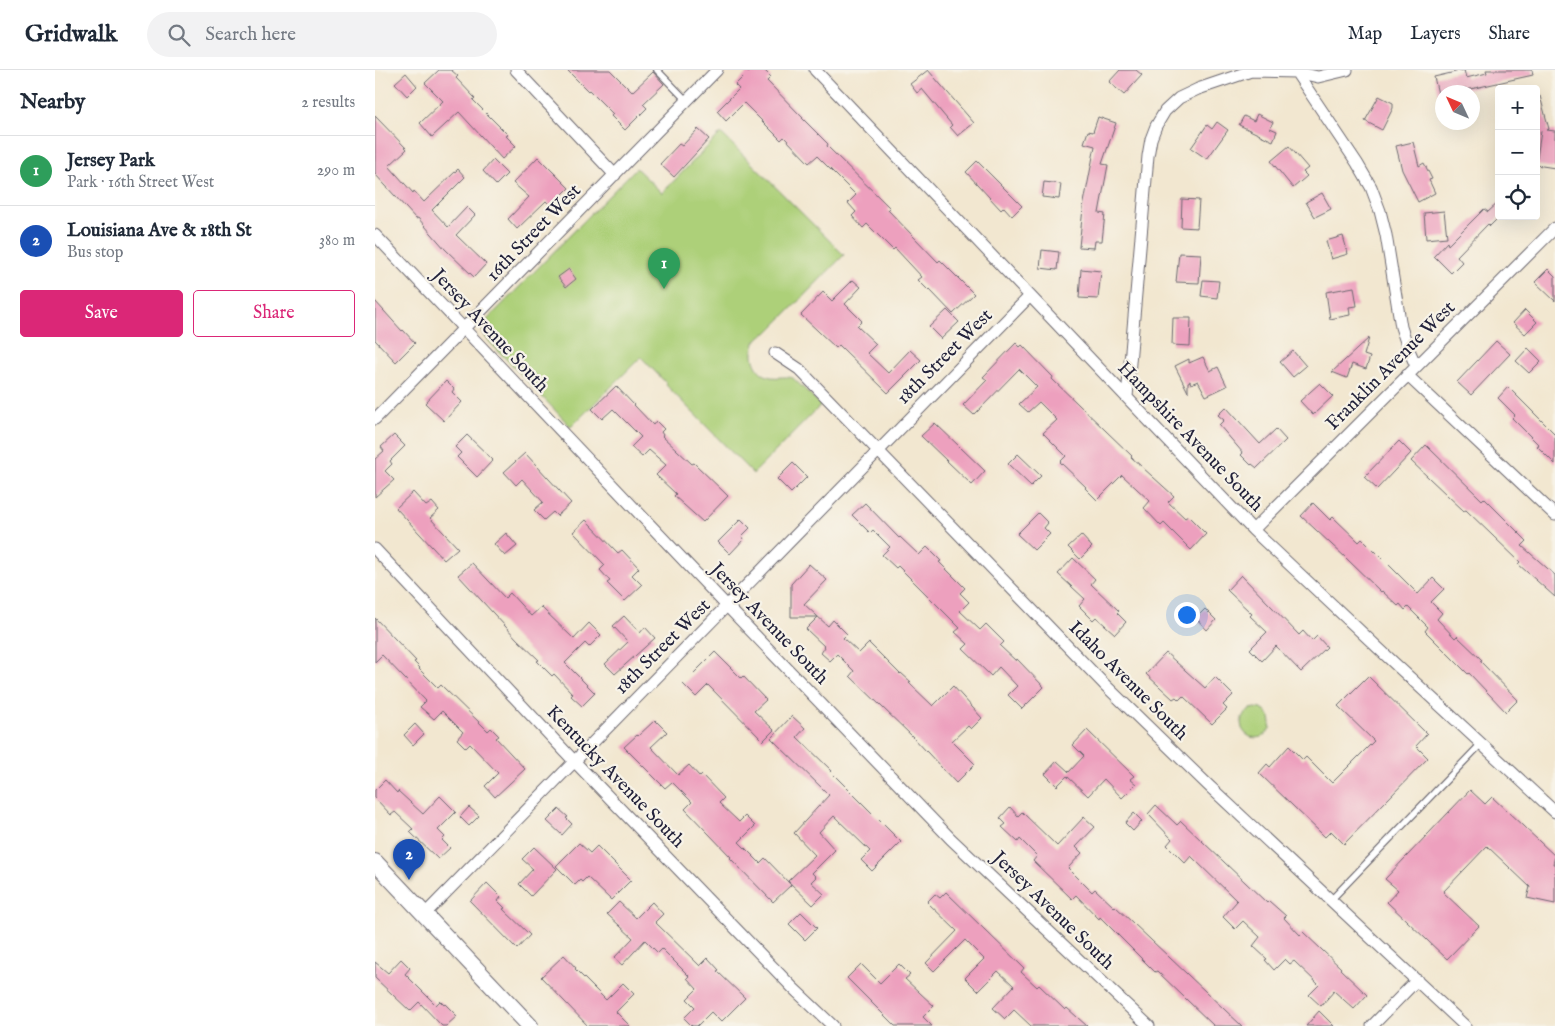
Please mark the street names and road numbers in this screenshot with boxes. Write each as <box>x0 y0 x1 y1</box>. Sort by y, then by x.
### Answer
street label: 16th Street West <box>481 179 587 287</box>
street label: Jersey Avenue South <box>425 263 554 398</box>
street label: Franklin Avenue West <box>1321 296 1461 436</box>
street label: 18th Street West <box>892 304 998 410</box>
street label: Hampshire Avenue South <box>1112 357 1268 517</box>
street label: Jersey Avenue South <box>703 556 833 690</box>
street label: 18th Street West <box>610 594 716 700</box>
street label: Idaho Avenue South <box>1063 616 1193 746</box>
street label: Kentucky Avenue South <box>541 701 689 853</box>
street label: Jersey Avenue South <box>985 845 1119 975</box>

